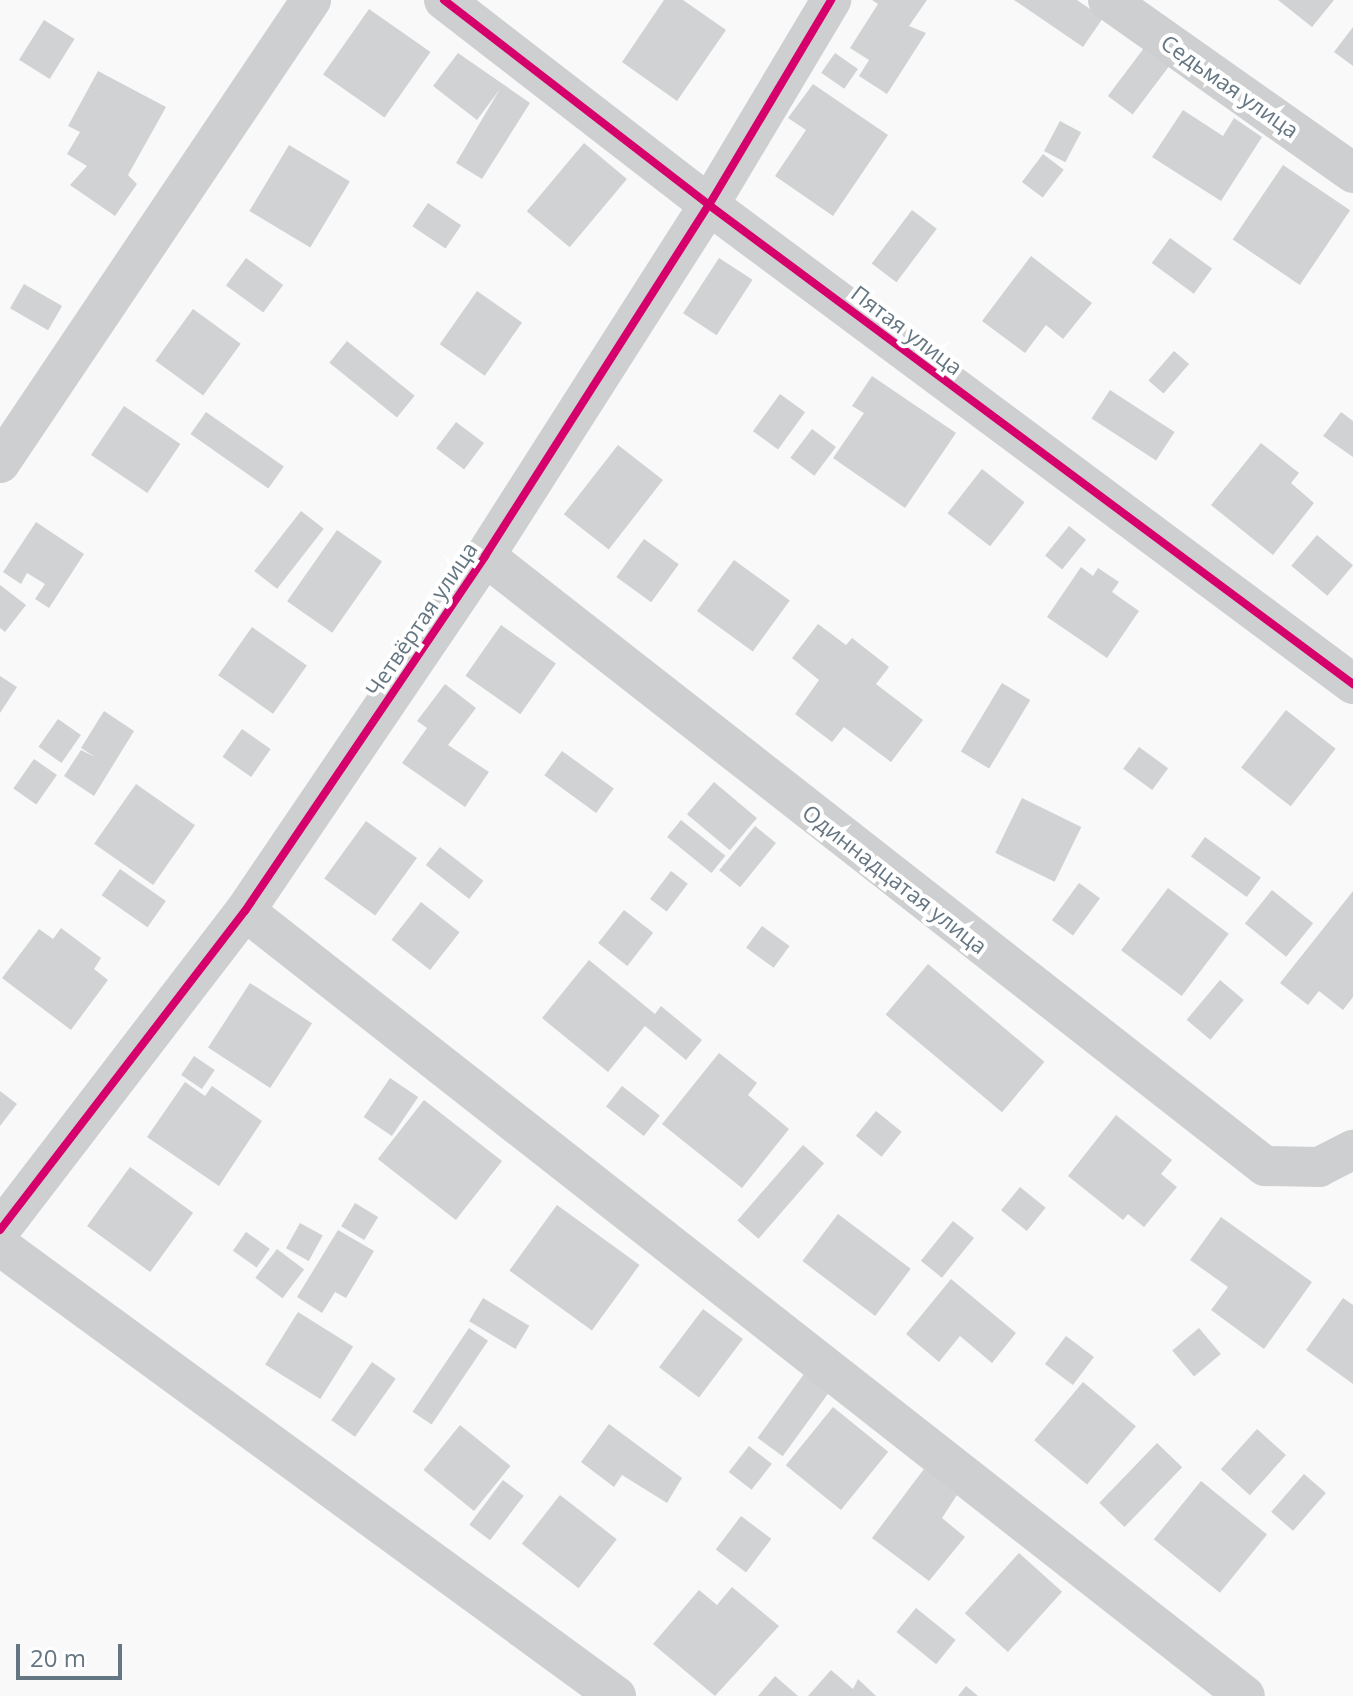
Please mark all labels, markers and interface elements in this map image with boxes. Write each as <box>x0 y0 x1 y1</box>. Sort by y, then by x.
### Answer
street label: Седьмая улица <box>1156 29 1304 143</box>
street label: Пятая улица <box>846 280 968 380</box>
street label: Четвёртая улица <box>360 537 482 701</box>
street label: Одиннадцатая улица <box>798 799 992 959</box>
scale bar <box>20 1628 126 1678</box>
text: 20 m <box>30 1641 86 1674</box>

